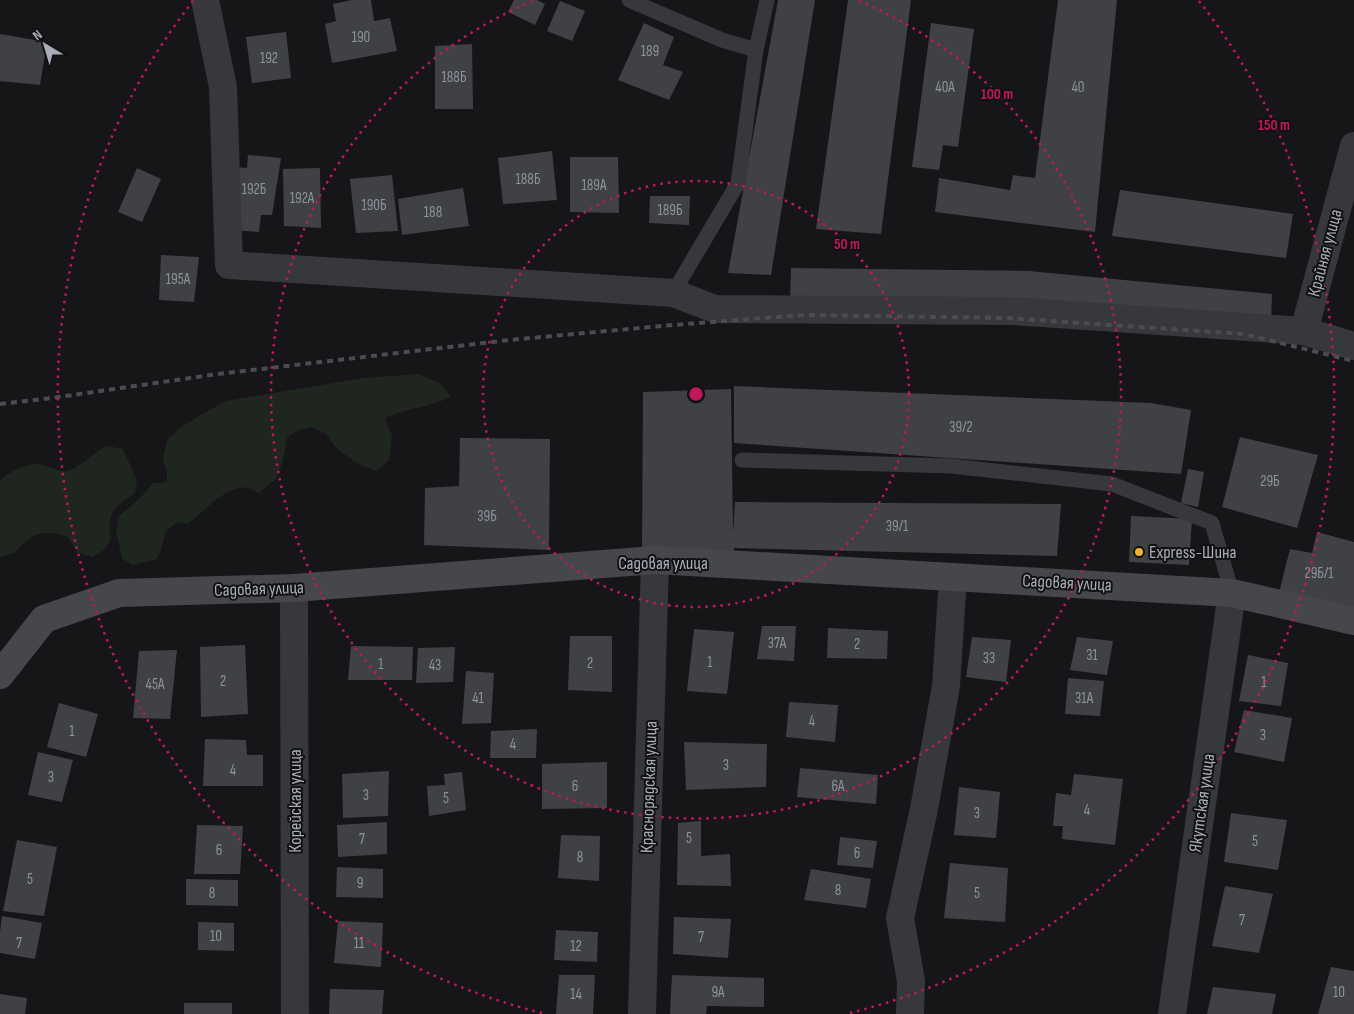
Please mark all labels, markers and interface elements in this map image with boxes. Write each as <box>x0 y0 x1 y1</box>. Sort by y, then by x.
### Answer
north arrow <box>20 20 70 70</box>
text: N <box>29 26 45 44</box>
house number: 190 <box>352 28 370 47</box>
house number: 189 <box>641 42 659 61</box>
house number: 192 <box>260 49 278 68</box>
house number: 188Б <box>442 68 467 87</box>
house number: 40А <box>935 78 955 97</box>
house number: 40 <box>1072 78 1084 97</box>
text: 100 m <box>981 85 1013 104</box>
text: 150 m <box>1258 116 1290 135</box>
house number: 188Б <box>516 170 541 189</box>
house number: 189А <box>582 176 607 195</box>
house number: 192Б <box>242 180 267 199</box>
house number: 192А <box>290 189 315 208</box>
house number: 190Б <box>361 196 387 215</box>
house number: 189Б <box>657 201 683 220</box>
house number: 188 <box>424 203 442 222</box>
street label: Крайняя улица <box>1303 207 1347 299</box>
text: 50 m <box>834 235 860 254</box>
house number: 195А <box>166 270 191 289</box>
centre of rings <box>687 385 705 403</box>
house number: 39/2 <box>949 418 973 437</box>
house number: 29Б <box>1260 472 1280 491</box>
house number: 39Б <box>477 507 497 526</box>
house number: 39/1 <box>886 517 909 536</box>
place label: Express-Шина <box>1149 542 1236 563</box>
marker: Express-Шина <box>1133 546 1145 558</box>
street label: Садовая улица <box>618 553 708 574</box>
house number: 29Б/1 <box>1304 564 1334 583</box>
street label: Садовая улица <box>1022 570 1112 596</box>
street label: Садовая улица <box>214 577 304 601</box>
house number: 37А <box>768 634 787 653</box>
house number: 2 <box>854 635 860 654</box>
house number: 31 <box>1086 646 1099 665</box>
house number: 33 <box>983 649 995 668</box>
house number: 1 <box>707 653 713 672</box>
house number: 2 <box>587 654 593 673</box>
house number: 1 <box>378 655 384 674</box>
house number: 43 <box>429 656 441 675</box>
house number: 2 <box>220 672 226 691</box>
house number: 1 <box>1261 673 1267 692</box>
house number: 45А <box>146 675 165 694</box>
house number: 41 <box>472 689 485 708</box>
house number: 31А <box>1075 689 1094 708</box>
house number: 4 <box>809 712 815 731</box>
street label: Краснорядская улица <box>636 720 662 853</box>
house number: 1 <box>69 722 75 741</box>
house number: 3 <box>1260 726 1266 745</box>
house number: 4 <box>510 735 516 754</box>
street label: Корейская улица <box>285 749 306 853</box>
street label: Якутская улица <box>1185 752 1219 854</box>
house number: 3 <box>723 756 729 775</box>
house number: 4 <box>230 761 236 780</box>
house number: 3 <box>48 768 54 787</box>
house number: 6 <box>572 777 578 796</box>
house number: 6А <box>832 777 845 796</box>
house number: 3 <box>363 786 369 805</box>
house number: 5 <box>443 789 449 808</box>
house number: 4 <box>1084 801 1090 820</box>
house number: 3 <box>974 804 980 823</box>
house number: 5 <box>686 829 692 848</box>
house number: 7 <box>359 830 365 849</box>
house number: 5 <box>1252 832 1258 851</box>
house number: 6 <box>216 841 222 860</box>
house number: 6 <box>854 844 860 863</box>
house number: 8 <box>577 848 583 867</box>
house number: 5 <box>27 870 33 889</box>
house number: 9 <box>357 874 363 893</box>
house number: 8 <box>835 881 841 900</box>
house number: 8 <box>209 884 215 903</box>
house number: 5 <box>974 884 980 903</box>
house number: 7 <box>1239 911 1245 930</box>
house number: 10 <box>210 927 222 946</box>
house number: 7 <box>698 928 704 947</box>
house number: 7 <box>16 934 22 953</box>
house number: 11 <box>354 934 365 953</box>
house number: 12 <box>570 937 582 956</box>
house number: 9А <box>711 983 725 1002</box>
house number: 10 <box>1333 983 1345 1002</box>
house number: 14 <box>570 985 582 1004</box>

